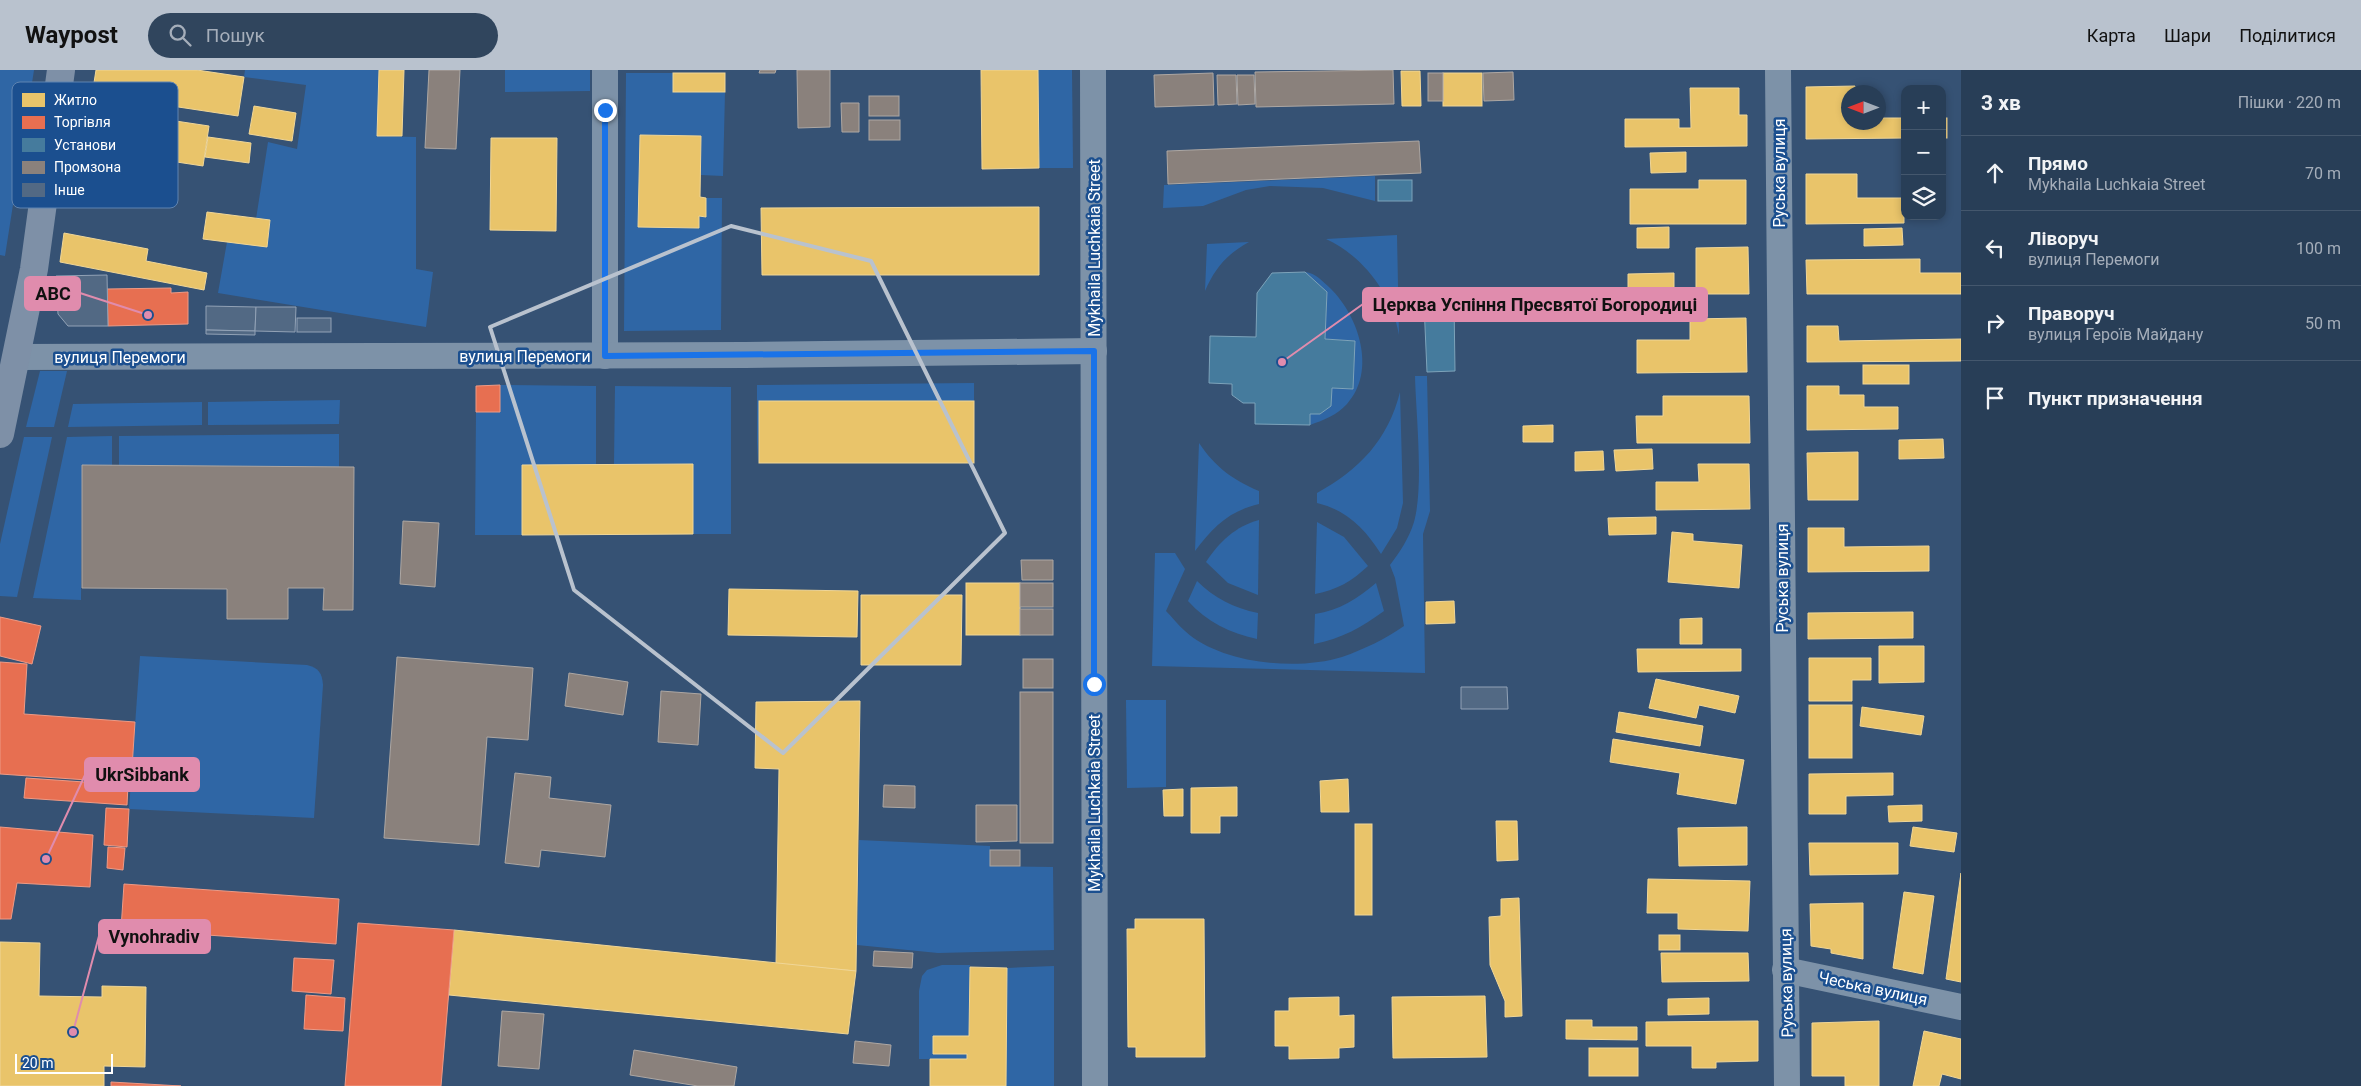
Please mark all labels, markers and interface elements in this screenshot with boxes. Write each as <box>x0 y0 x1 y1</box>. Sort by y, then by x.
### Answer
search box <box>148 13 498 58</box>
text: Waypost <box>25 21 118 49</box>
icon: search <box>166 21 194 49</box>
text: Пошук <box>206 24 265 47</box>
text: Карта <box>2087 25 2136 46</box>
text: Шари <box>2164 25 2211 46</box>
text: Поділитися <box>2239 25 2336 46</box>
legend <box>12 82 178 208</box>
north arrow <box>1841 85 1886 130</box>
map controls <box>1901 85 1946 220</box>
button: + <box>1901 85 1946 130</box>
text: 3 хв <box>1981 91 2021 115</box>
text: Житло <box>54 92 97 108</box>
text: Пішки · 220 m <box>2238 93 2341 112</box>
route end <box>594 99 617 122</box>
text: Торгівля <box>54 114 111 130</box>
street label: Руська вулиця <box>1770 118 1789 228</box>
button: − <box>1901 130 1946 175</box>
text: Установи <box>54 137 116 153</box>
text: Прямо <box>2028 152 2088 175</box>
text: Промзона <box>54 159 121 175</box>
street label: Mykhaila Luchkaia Street <box>1085 159 1104 337</box>
icon: ahead <box>1981 159 2009 187</box>
text: 70 m <box>2305 164 2341 183</box>
button: layers <box>1901 175 1946 220</box>
text: Mykhaila Luchkaia Street <box>2028 175 2205 194</box>
text: Інше <box>54 182 85 198</box>
text: Ліворуч <box>2028 227 2099 250</box>
icon: left <box>1981 234 2009 262</box>
text: 100 m <box>2296 239 2341 258</box>
text: вулиця Перемоги <box>2028 250 2159 269</box>
callout: ABC <box>25 277 80 310</box>
text: ABC <box>35 283 71 304</box>
callout: Церква Успіння Пресвятої Богородиці <box>1363 288 1707 321</box>
text: Церква Успіння Пресвятої Богородиці <box>1373 294 1697 315</box>
text: Праворуч <box>2028 302 2114 325</box>
icon: right <box>1981 309 2009 337</box>
text: 50 m <box>2305 314 2341 333</box>
text: вулиця Героїв Майдану <box>2028 325 2203 344</box>
street label: вулиця Перемоги <box>459 347 591 366</box>
street label: вулиця Перемоги <box>54 348 186 367</box>
icon: arrive <box>1981 384 2009 412</box>
text: Пункт призначення <box>2028 387 2203 410</box>
street label: Руська вулиця <box>1773 523 1792 633</box>
route start <box>1083 673 1106 696</box>
street label: Mykhaila Luchkaia Street <box>1085 714 1104 892</box>
callout: UkrSibbank <box>85 758 199 791</box>
text: UkrSibbank <box>95 764 189 785</box>
callout: Vynohradiv <box>99 920 210 953</box>
text: Vynohradiv <box>109 926 200 947</box>
street label: Руська вулиця <box>1776 928 1797 1038</box>
street label: Чеська вулиця <box>1817 968 1929 1009</box>
scale bar <box>15 1051 112 1074</box>
text: 20 m <box>22 1055 54 1071</box>

